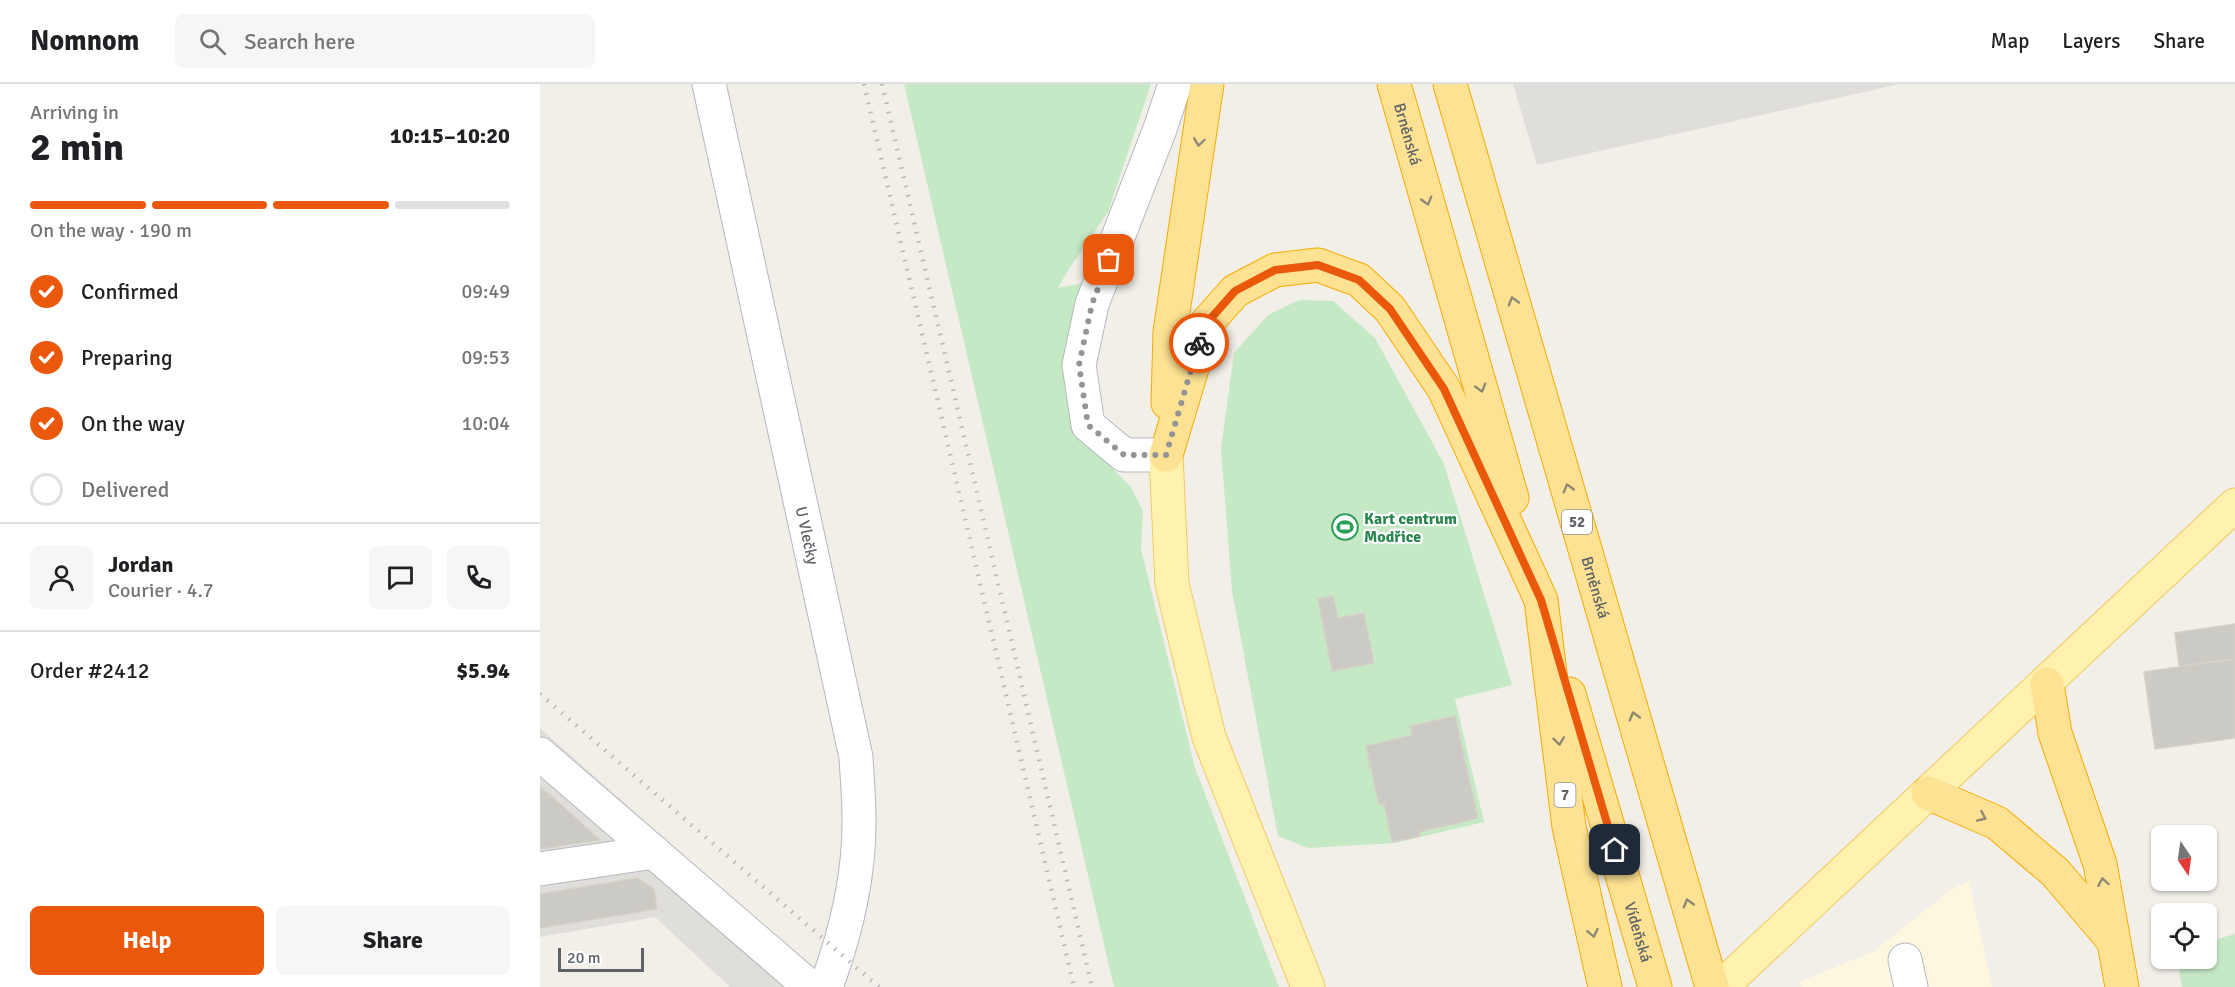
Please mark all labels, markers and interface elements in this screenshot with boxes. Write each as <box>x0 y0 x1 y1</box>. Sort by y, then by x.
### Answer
search box <box>175 14 595 68</box>
text: Nomnom <box>30 24 139 58</box>
icon: search <box>196 25 229 58</box>
text: Search here <box>244 28 355 55</box>
text: Map <box>1991 28 2029 54</box>
text: Layers <box>2062 28 2120 54</box>
text: Share <box>2153 28 2205 54</box>
text: Arriving in <box>30 100 119 125</box>
street label: Brněnská <box>1389 101 1426 168</box>
text: 10:15–10:20 <box>390 122 510 149</box>
text: 2 min <box>30 123 124 171</box>
one-way arrow <box>1193 137 1205 146</box>
one-way arrow <box>1420 195 1432 206</box>
text: On the way · 190 m <box>30 218 192 243</box>
pin <box>1083 234 1134 285</box>
icon: bag <box>1092 243 1125 276</box>
icon: check <box>30 275 63 308</box>
text: Confirmed <box>81 278 179 305</box>
text: 09:49 <box>461 279 510 304</box>
one-way arrow <box>1508 296 1520 307</box>
courier <box>1169 313 1229 373</box>
icon: bike <box>1183 327 1216 360</box>
icon: check <box>30 341 63 374</box>
text: Preparing <box>81 344 173 371</box>
text: 09:53 <box>461 345 510 370</box>
one-way arrow <box>1474 382 1486 393</box>
icon: check <box>30 407 63 440</box>
text: On the way <box>81 410 185 437</box>
text: 10:04 <box>461 411 510 436</box>
text: Delivered <box>81 476 169 503</box>
one-way arrow <box>1562 483 1575 493</box>
street label: U Vlečky <box>791 505 823 567</box>
place label: Kart centrum Modřice <box>1364 509 1457 547</box>
road number: 52 <box>1562 510 1592 534</box>
sports icon: Kart centrum Modřice <box>1330 512 1360 542</box>
button: person <box>30 546 93 609</box>
button: chat <box>369 546 432 609</box>
button: phone <box>447 546 510 609</box>
text: Jordan <box>108 551 174 578</box>
street label: Brněnská <box>1577 554 1614 621</box>
text: Courier · 4.7 <box>108 578 214 603</box>
text: Order #2412 <box>30 657 150 684</box>
text: $5.94 <box>456 657 510 684</box>
one-way arrow <box>1628 711 1641 721</box>
one-way arrow <box>1552 737 1564 746</box>
road number: 7 <box>1554 783 1576 807</box>
one-way arrow <box>1975 809 1986 821</box>
pin <box>1589 824 1640 875</box>
north arrow <box>2151 825 2217 891</box>
map controls <box>2151 825 2217 969</box>
icon: home <box>1598 833 1631 866</box>
one-way arrow <box>2098 878 2110 887</box>
one-way arrow <box>1683 898 1695 909</box>
street label: Vídeňská <box>1620 900 1656 965</box>
button: locate <box>2151 903 2217 969</box>
button: Help <box>30 906 264 975</box>
button: Share <box>276 906 510 975</box>
one-way arrow <box>1586 928 1599 938</box>
scale bar <box>558 945 644 972</box>
text: 20 m <box>567 948 601 968</box>

